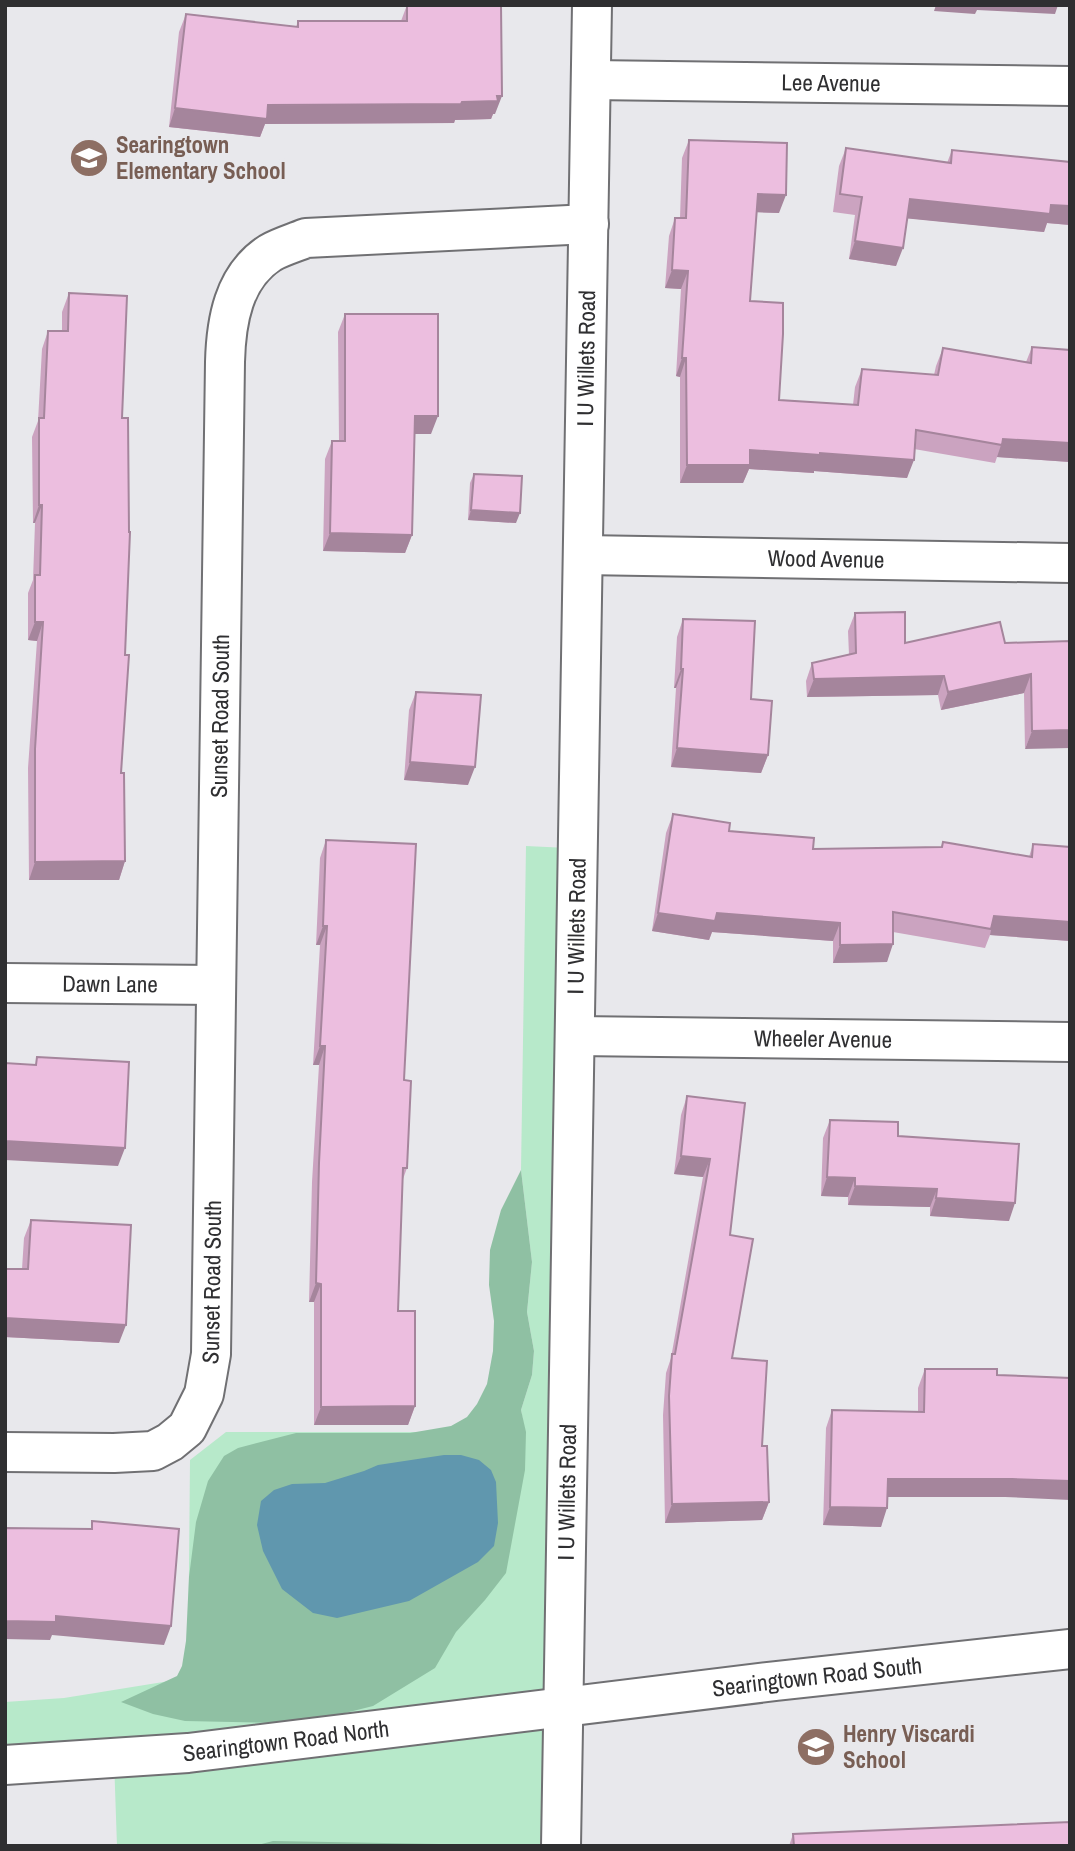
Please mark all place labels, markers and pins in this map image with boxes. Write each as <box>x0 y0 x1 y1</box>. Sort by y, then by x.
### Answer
place label: Searingtown Elementary School <box>116 129 286 186</box>
school or university icon: Searingtown Elementary School <box>68 137 110 179</box>
place label: Henry Viscardi School <box>843 1718 975 1775</box>
school or university icon: Henry Viscardi School <box>795 1726 837 1768</box>

